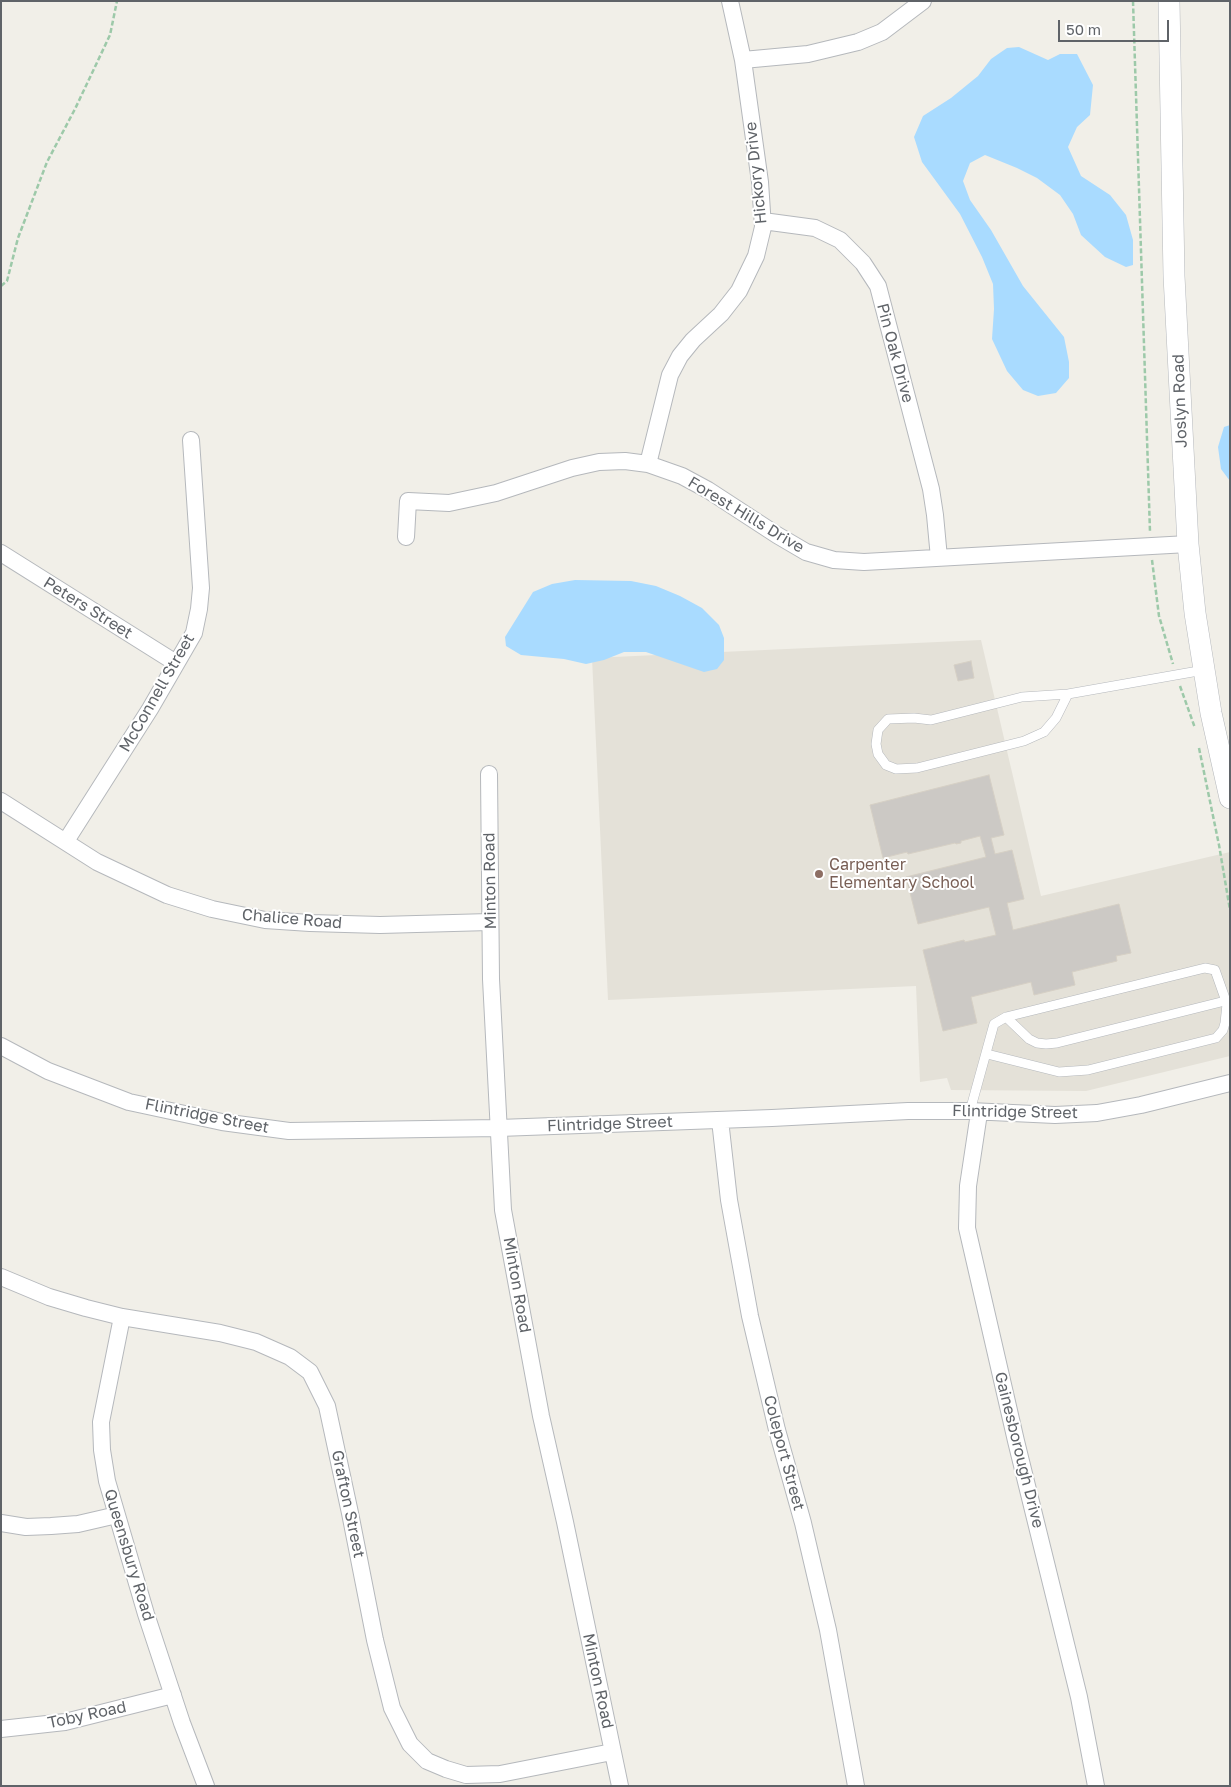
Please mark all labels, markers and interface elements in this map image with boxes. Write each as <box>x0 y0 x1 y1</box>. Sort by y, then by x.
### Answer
scale bar <box>1061 10 1172 42</box>
text: 50 m <box>1066 20 1101 38</box>
street label: Hickory Drive <box>741 121 771 225</box>
street label: Pin Oak Drive <box>873 301 917 405</box>
street label: Joslyn Road <box>1169 354 1191 448</box>
street label: Forest Hills Drive <box>684 473 808 557</box>
street label: Peters Street <box>40 573 136 643</box>
street label: McConnell Street <box>115 630 199 756</box>
street label: Minton Road <box>480 832 500 930</box>
place label: Carpenter Elementary School <box>829 855 974 893</box>
marker: Carpenter Elementary School <box>813 868 825 880</box>
street label: Chalice Road <box>241 905 343 933</box>
street label: Flintridge Street <box>143 1095 271 1137</box>
street label: Flintridge Street <box>952 1101 1078 1123</box>
street label: Flintridge Street <box>547 1112 673 1136</box>
street label: Minton Road <box>499 1236 535 1334</box>
street label: Gainesborough Drive <box>990 1370 1048 1530</box>
street label: Coleport Street <box>759 1393 809 1513</box>
street label: Grafton Street <box>327 1448 369 1560</box>
street label: Queensbury Road <box>100 1487 158 1623</box>
street label: Minton Road <box>579 1632 617 1730</box>
street label: Toby Road <box>46 1697 128 1733</box>

